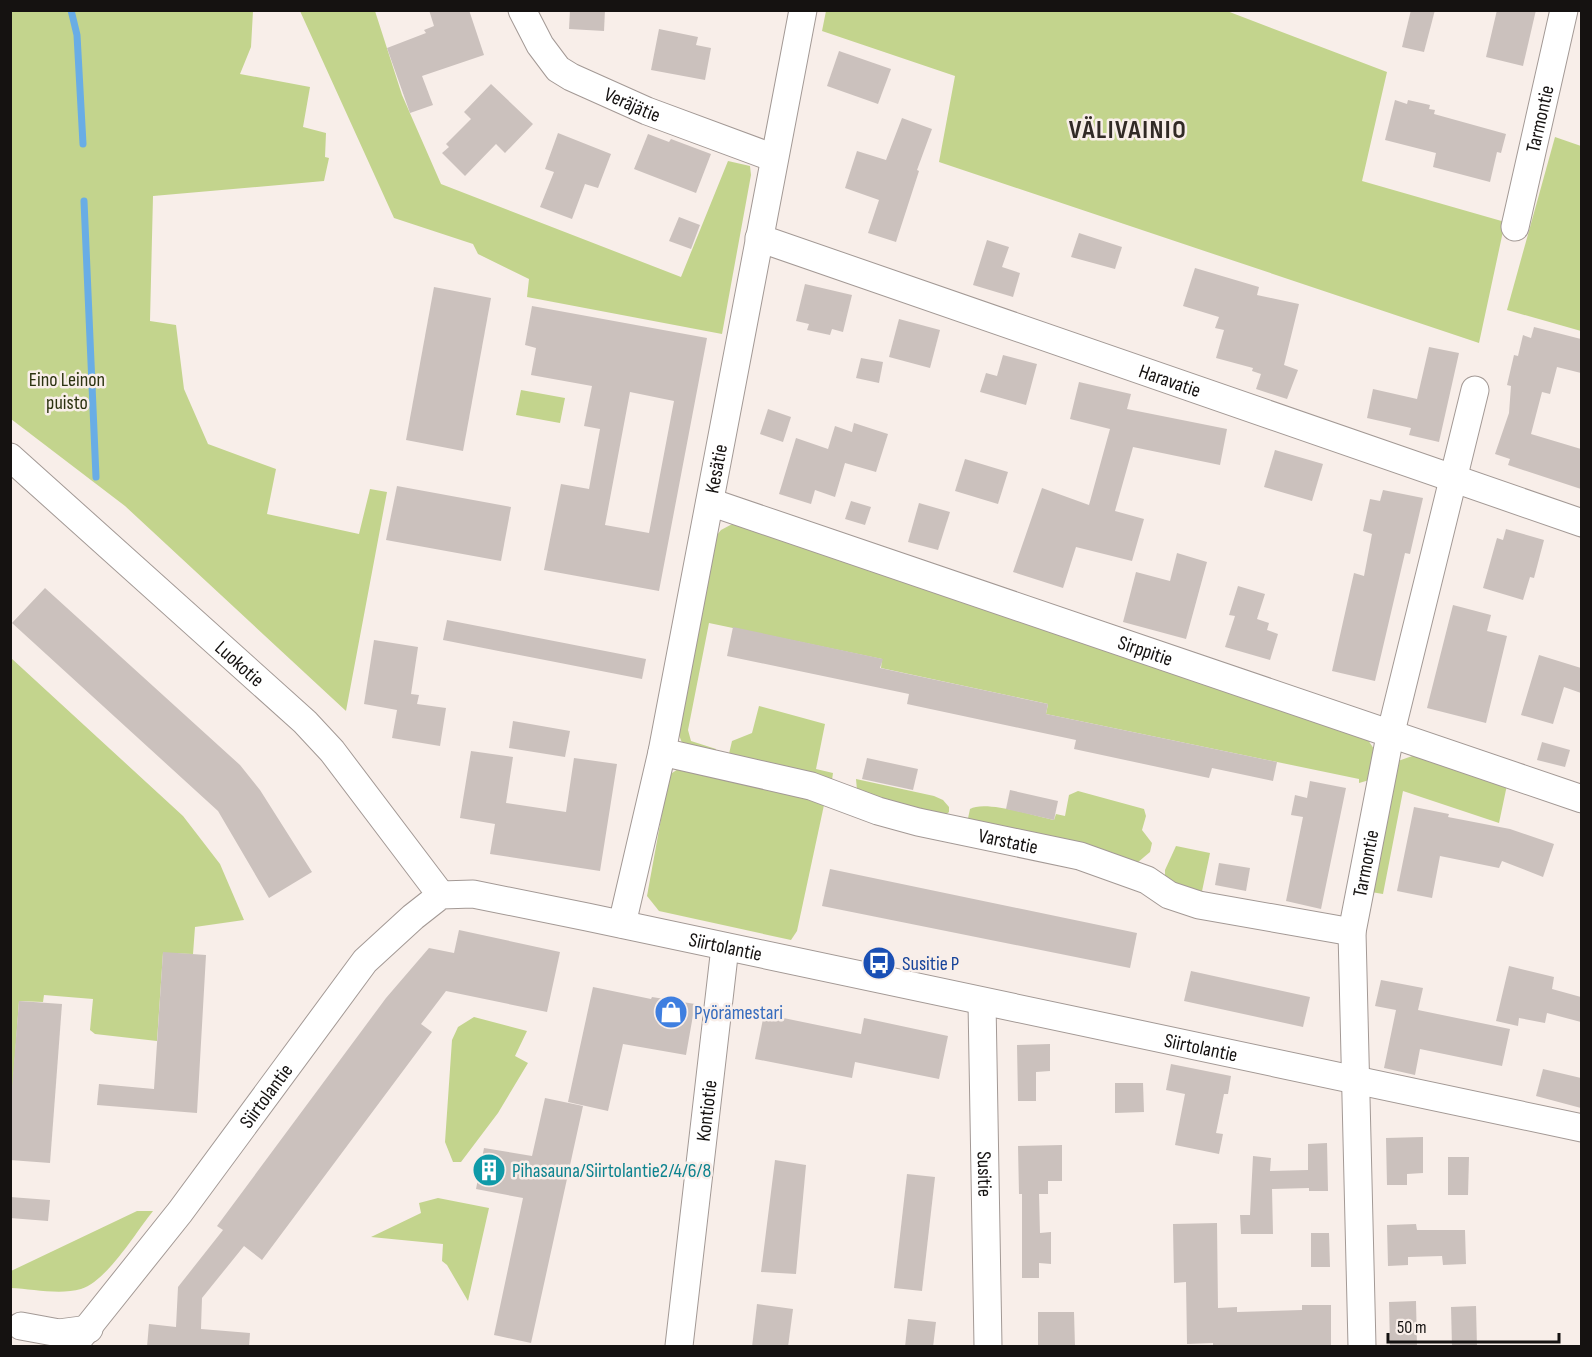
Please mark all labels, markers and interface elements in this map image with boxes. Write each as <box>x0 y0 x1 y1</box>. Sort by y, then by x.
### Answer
street label: Veräjätie <box>600 82 663 128</box>
street label: Tarmontie <box>1521 83 1560 155</box>
district label: VÄLIVAINIO <box>1069 115 1187 146</box>
street label: Haravatie <box>1136 359 1204 403</box>
park label: Eino Leinon puisto <box>29 368 105 415</box>
street label: Kesätie <box>700 442 733 495</box>
street label: Sirppitie <box>1115 631 1176 672</box>
street label: Luokotie <box>210 636 269 692</box>
street label: Varstatie <box>976 824 1040 860</box>
street label: Tarmontie <box>1348 828 1385 899</box>
street label: Siirtolantie <box>687 928 764 967</box>
bus stop icon: Susitie P <box>861 945 897 981</box>
place label: Susitie P <box>902 952 959 976</box>
shop icon: Pyörämestari <box>653 994 689 1030</box>
place label: Pyörämestari <box>694 1001 783 1025</box>
street label: Siirtolantie <box>1162 1029 1240 1068</box>
street label: Siirtolantie <box>235 1059 298 1133</box>
street label: Kontiotie <box>692 1079 723 1143</box>
street label: Susitie <box>972 1151 996 1197</box>
building icon: Pihasauna/Siirtolantie2/4/6/8 <box>471 1152 507 1188</box>
place label: Pihasauna/Siirtolantie2/4/6/8 <box>512 1159 711 1183</box>
scale bar <box>1388 1306 1559 1344</box>
text: 50 m <box>1397 1317 1427 1338</box>

